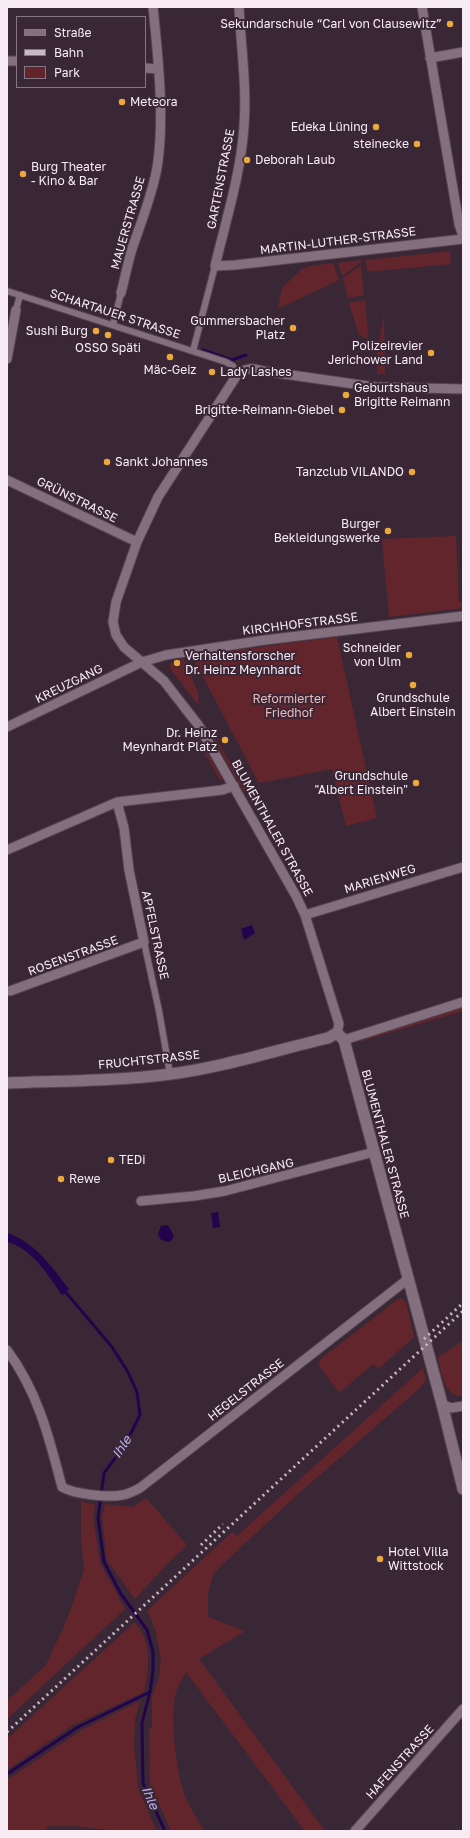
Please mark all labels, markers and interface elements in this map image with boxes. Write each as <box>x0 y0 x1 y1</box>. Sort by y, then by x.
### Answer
legend <box>16 16 146 88</box>
place label: Sekundarschule “Carl von Clausewitz” <box>220 17 442 31</box>
marker: Sekundarschule “Carl von Clausewitz” <box>445 19 455 29</box>
text: Straße <box>54 25 92 40</box>
text: Bahn <box>54 45 84 60</box>
text: Park <box>54 65 80 80</box>
place label: Meteora <box>130 95 178 109</box>
marker: Meteora <box>117 97 127 107</box>
place label: Edeka Lüning <box>291 120 368 134</box>
marker: Edeka Lüning <box>371 122 381 132</box>
street label: GARTENSTRASSE <box>204 128 238 230</box>
place label: steinecke <box>353 137 409 151</box>
marker: steinecke <box>412 139 422 149</box>
place label: Deborah Laub <box>255 153 335 167</box>
marker: Deborah Laub <box>242 155 252 165</box>
place label: Burg Theater - Kino & Bar <box>31 160 106 188</box>
marker: Burg Theater - Kino & Bar <box>18 169 28 179</box>
street label: MAUERSTRASSE <box>108 175 148 271</box>
street label: MARTIN-LUTHER-STRASSE <box>259 224 417 258</box>
street label: SCHARTAUER STRASSE <box>48 286 182 342</box>
place label: Gummersbacher Platz <box>190 314 285 342</box>
marker: Gummersbacher Platz <box>288 323 298 333</box>
place label: Sushi Burg <box>26 324 88 338</box>
marker: Sushi Burg <box>91 326 101 336</box>
marker: OSSO Späti <box>103 330 113 340</box>
place label: Polizeirevier Jerichower Land <box>328 339 423 367</box>
place label: OSSO Späti <box>75 341 141 355</box>
marker: Polizeirevier Jerichower Land <box>426 348 436 358</box>
marker: Mäc-Geiz <box>165 352 175 362</box>
place label: Mäc-Geiz <box>144 363 196 377</box>
place label: Lady Lashes <box>220 365 292 379</box>
marker: Lady Lashes <box>207 367 217 377</box>
place label: Geburtshaus Brigitte Reimann <box>354 381 450 409</box>
marker: Geburtshaus Brigitte Reimann <box>341 390 351 400</box>
place label: Brigitte-Reimann-Giebel <box>195 403 334 417</box>
marker: Brigitte-Reimann-Giebel <box>337 405 347 415</box>
place label: Sankt Johannes <box>115 455 208 469</box>
marker: Sankt Johannes <box>102 457 112 467</box>
place label: Tanzclub VILANDO <box>296 465 404 479</box>
marker: Tanzclub VILANDO <box>407 467 417 477</box>
street label: GRÜNSTRASSE <box>34 474 120 526</box>
place label: Burger Bekleidungswerke <box>274 517 380 545</box>
marker: Burger Bekleidungswerke <box>383 526 393 536</box>
street label: KIRCHHOFSTRASSE <box>241 610 359 638</box>
place label: Schneider von Ulm <box>343 641 401 669</box>
place label: Verhaltensforscher Dr. Heinz Meynhardt <box>185 649 301 677</box>
marker: Schneider von Ulm <box>404 650 414 660</box>
marker: Verhaltensforscher Dr. Heinz Meynhardt <box>172 658 182 668</box>
street label: KREUZGANG <box>33 661 105 707</box>
marker: Grundschule Albert Einstein <box>408 680 418 690</box>
place label: Grundschule Albert Einstein <box>370 691 456 719</box>
park label: Reformierter Friedhof <box>252 692 326 720</box>
place label: Dr. Heinz Meynhardt Platz <box>122 726 217 754</box>
marker: Dr. Heinz Meynhardt Platz <box>220 735 230 745</box>
street label: BLUMENTHALER STRASSE <box>228 757 316 899</box>
place label: Grundschule "Albert Einstein" <box>314 769 408 797</box>
marker: Grundschule "Albert Einstein" <box>411 778 421 788</box>
street label: MARIENWEG <box>343 861 417 897</box>
street label: APFELSTRASSE <box>139 889 171 981</box>
street label: ROSENSTRASSE <box>26 933 120 979</box>
street label: FRUCHTSTRASSE <box>97 1047 201 1073</box>
street label: BLUMENTHALER STRASSE <box>358 1068 412 1220</box>
place label: TEDi <box>119 1153 145 1167</box>
marker: TEDi <box>106 1155 116 1165</box>
street label: BLEICHGANG <box>217 1155 295 1187</box>
place label: Rewe <box>69 1172 100 1186</box>
marker: Rewe <box>56 1174 66 1184</box>
street label: HEGELSTRASSE <box>205 1356 287 1424</box>
water label: Ihle <box>109 1433 135 1461</box>
place label: Hotel Villa Wittstock <box>388 1545 449 1573</box>
marker: Hotel Villa Wittstock <box>375 1554 385 1564</box>
street label: HAFENSTRASSE <box>363 1722 437 1802</box>
water label: Ihle <box>138 1784 162 1812</box>

